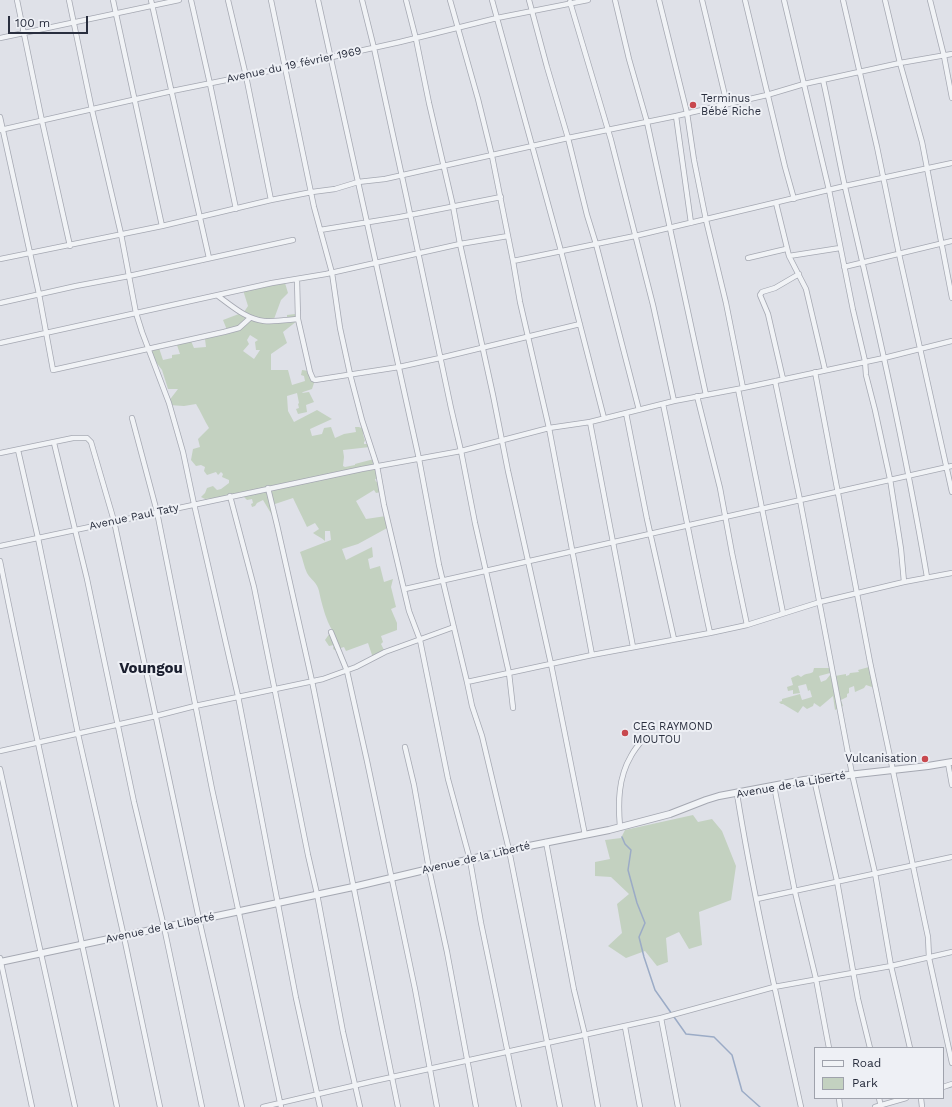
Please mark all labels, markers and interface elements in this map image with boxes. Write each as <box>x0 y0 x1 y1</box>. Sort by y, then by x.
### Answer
scale bar <box>10 8 90 34</box>
text: 100 m <box>15 16 50 30</box>
street label: Avenue du 19 février 1969 <box>225 44 363 86</box>
place label: Terminus Bébé Riche <box>701 92 761 118</box>
marker: Terminus Bébé Riche <box>688 100 698 110</box>
street label: Avenue Paul Taty <box>88 501 180 533</box>
district label: Voungou <box>119 660 183 678</box>
place label: CEG RAYMOND MOUTOU <box>633 720 713 746</box>
marker: CEG RAYMOND MOUTOU <box>620 728 630 738</box>
place label: Vulcanisation <box>845 752 917 766</box>
marker: Vulcanisation <box>920 754 930 764</box>
street label: Avenue de la Liberté <box>735 769 847 801</box>
street label: Avenue de la Liberté <box>421 839 531 877</box>
street label: Avenue de la Liberté <box>104 910 216 946</box>
legend <box>814 1047 944 1099</box>
text: Road <box>852 1056 881 1070</box>
text: Park <box>852 1076 878 1090</box>

